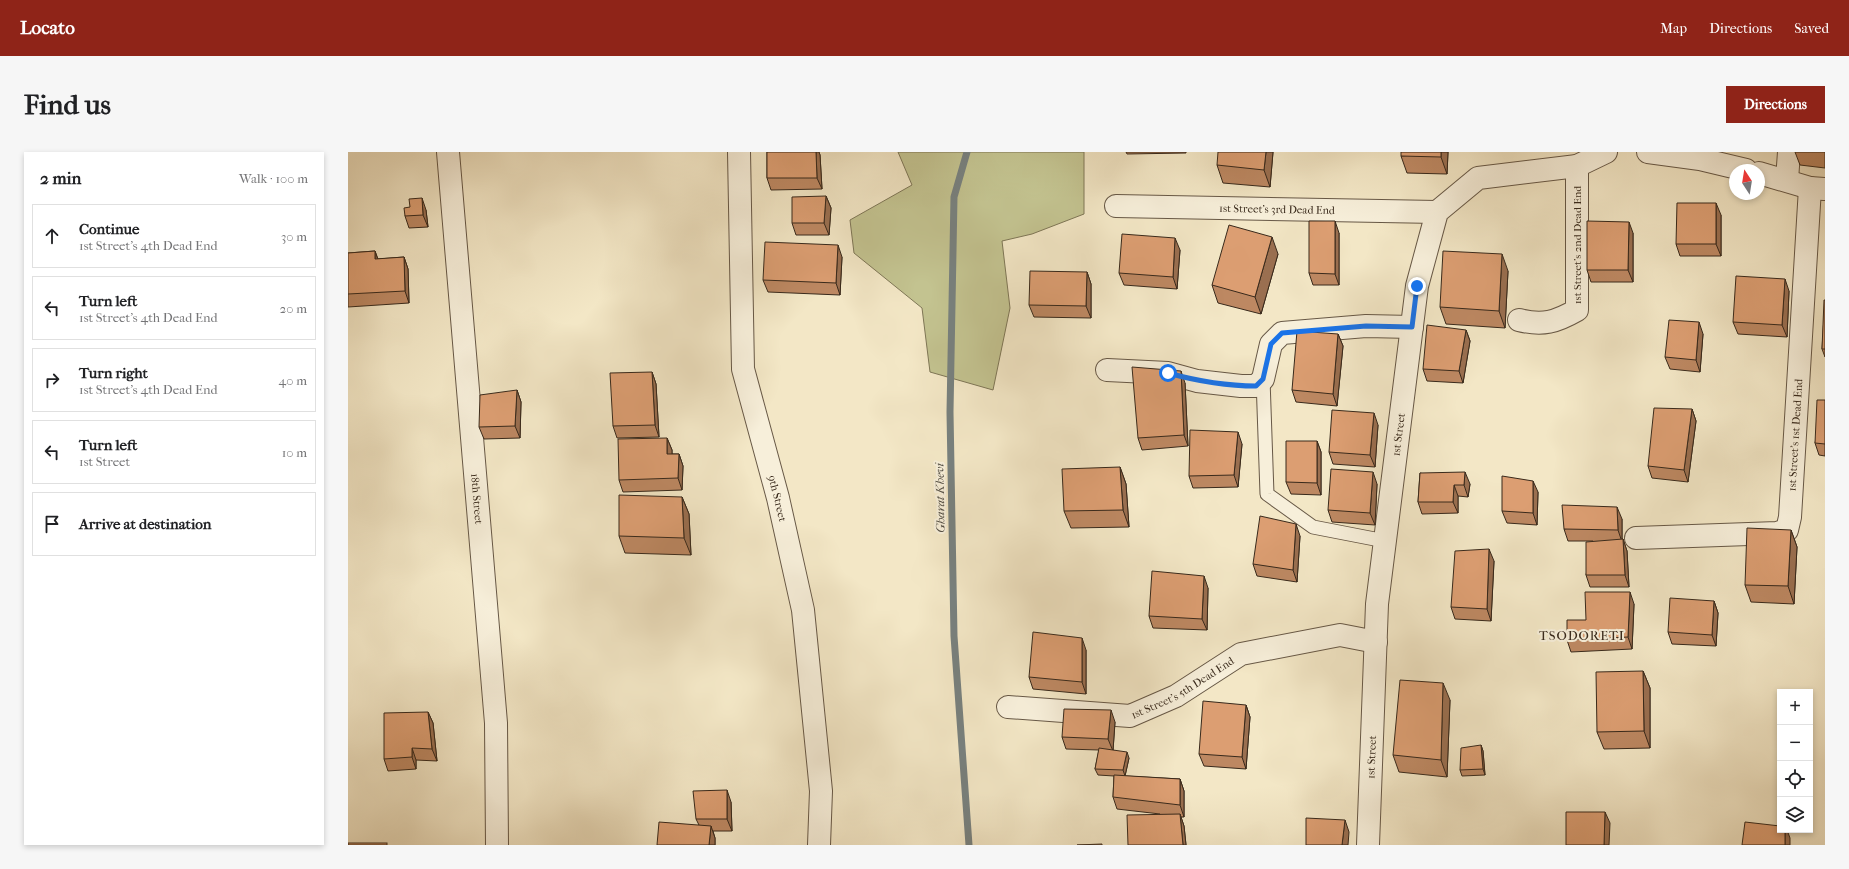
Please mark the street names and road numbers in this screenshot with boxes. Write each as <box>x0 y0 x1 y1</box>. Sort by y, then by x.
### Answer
street label: 1st Street's 2nd Dead End <box>1571 185 1584 304</box>
street label: 1st Street's 3rd Dead End <box>1219 201 1336 217</box>
street label: 1st Street's 1st Dead End <box>1785 377 1805 492</box>
street label: 1st Street <box>1389 412 1407 457</box>
street label: 18th Street <box>469 473 486 525</box>
street label: 9th Street <box>766 474 790 523</box>
street label: 1st Street's 5th Dead End <box>1129 653 1237 721</box>
street label: 1st Street <box>1364 735 1379 779</box>

